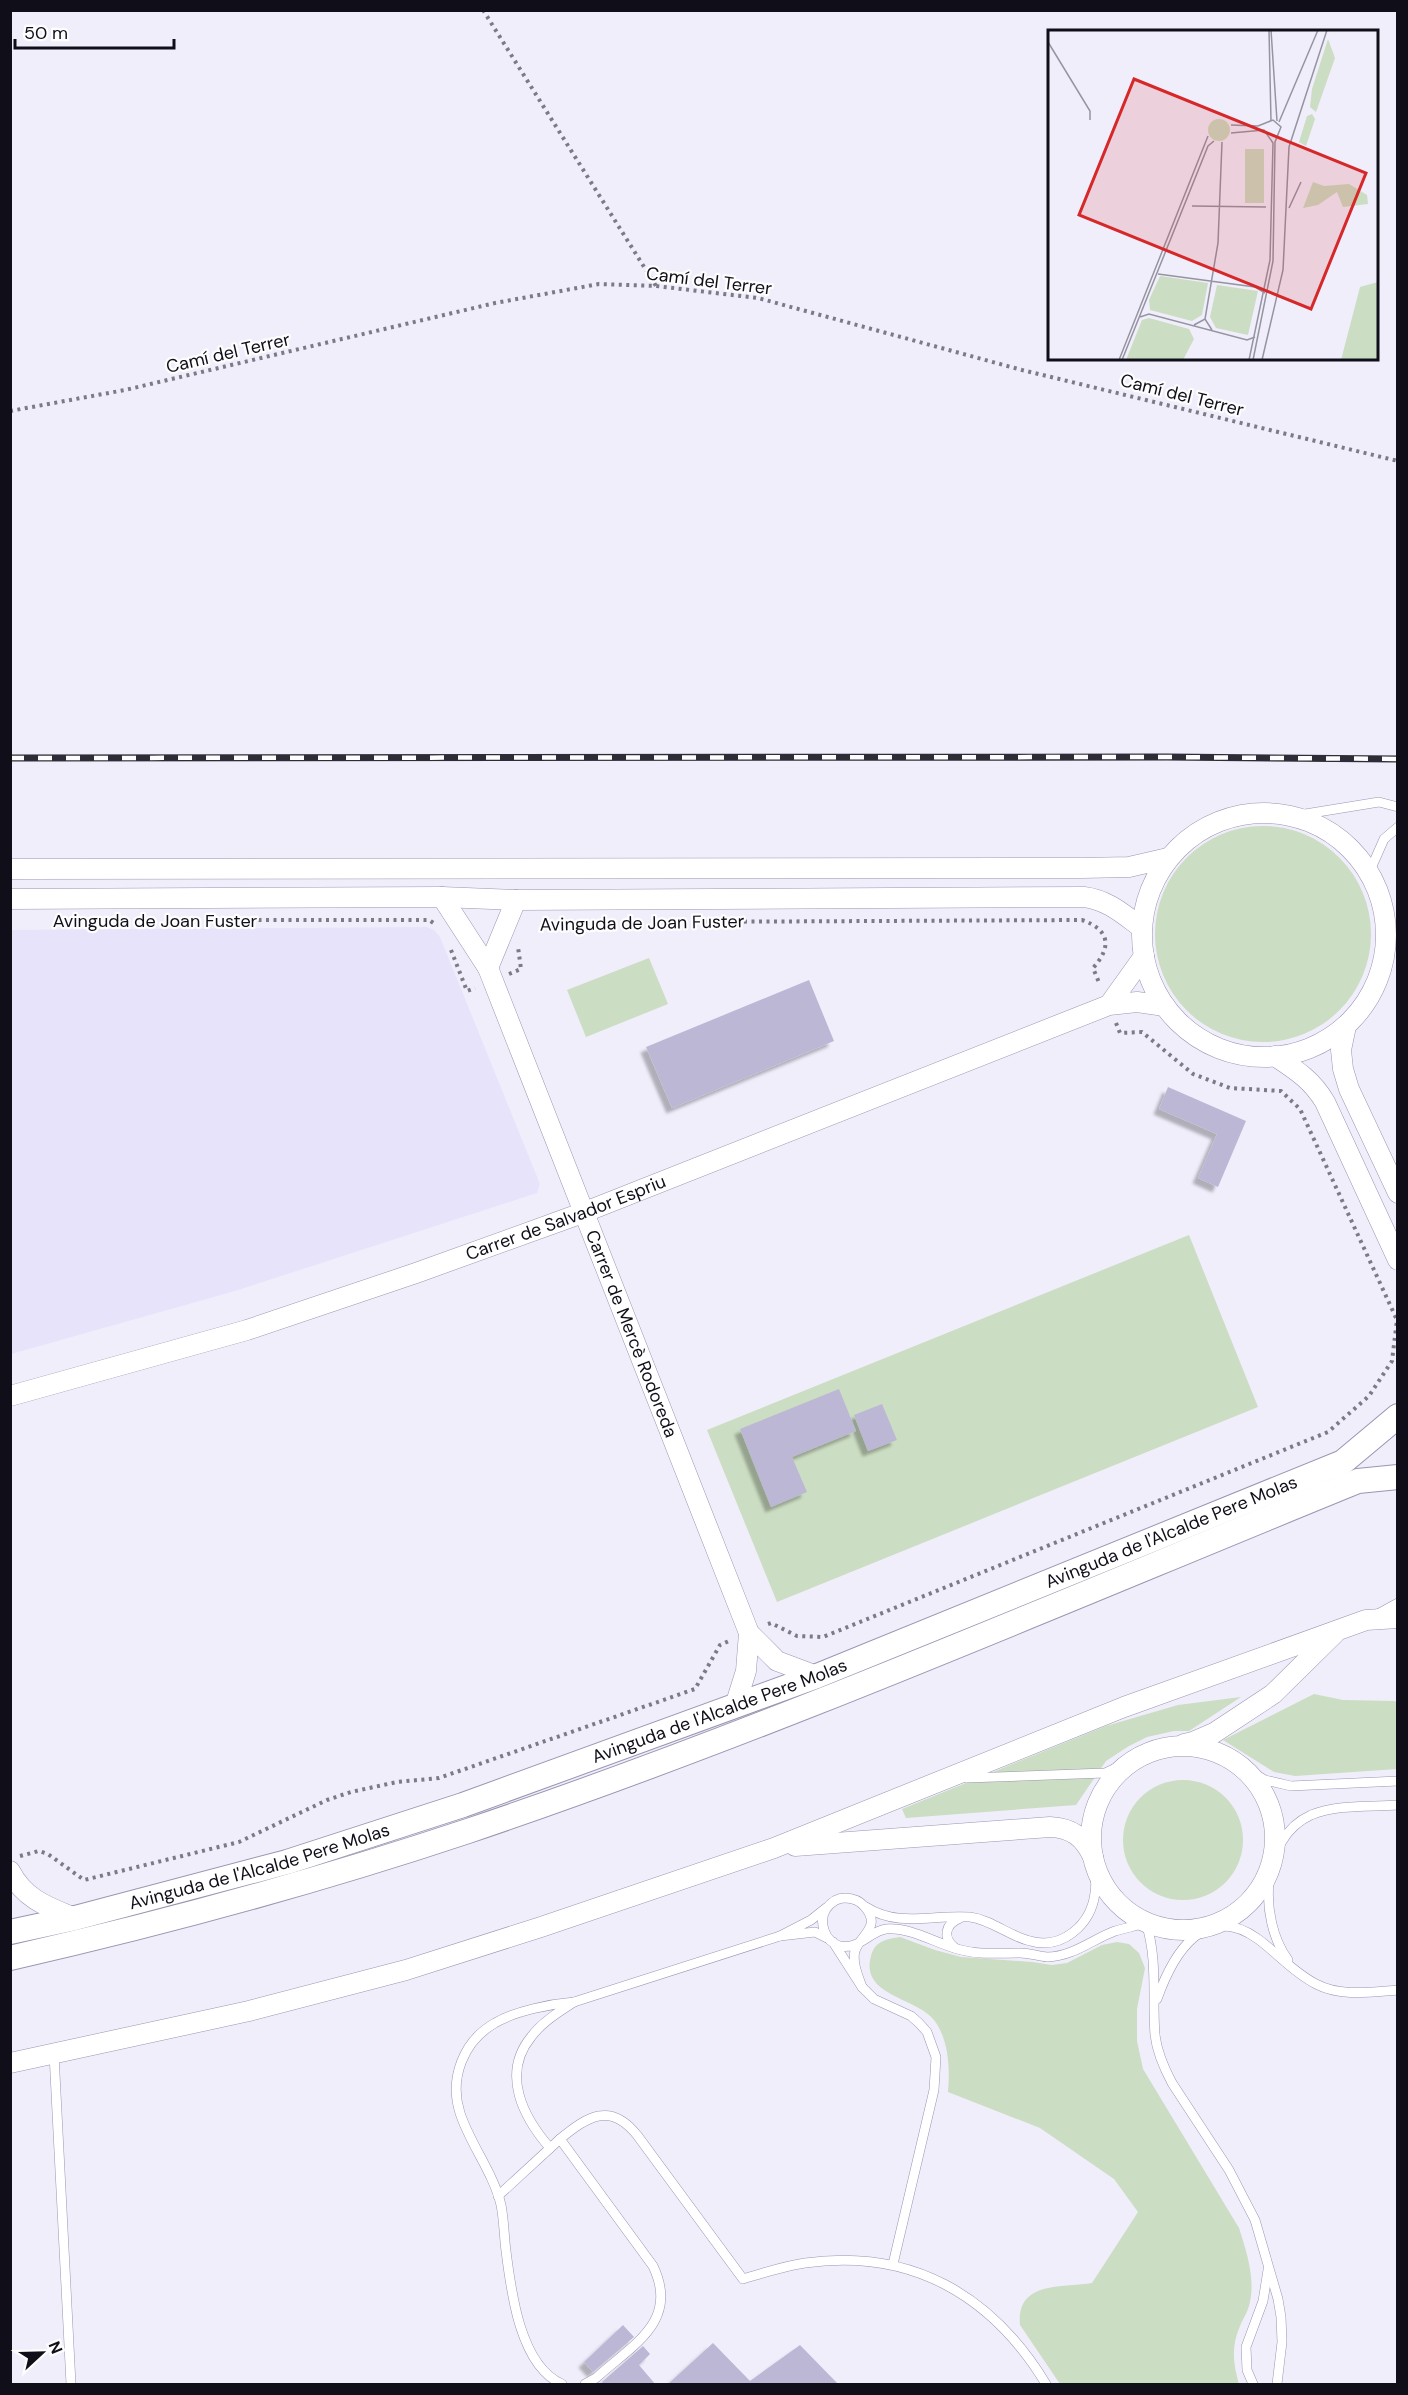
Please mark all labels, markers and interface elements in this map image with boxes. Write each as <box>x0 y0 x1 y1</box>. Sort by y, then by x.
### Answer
scale bar <box>15 12 174 50</box>
text: 50 m <box>24 21 68 45</box>
inset map <box>1048 30 1378 360</box>
street label: Camí del Terrer <box>645 261 774 301</box>
street label: Camí del Terrer <box>164 327 293 379</box>
street label: Camí del Terrer <box>1118 368 1247 422</box>
street label: Avinguda de Joan Fuster <box>53 909 258 933</box>
street label: Avinguda de Joan Fuster <box>540 909 745 937</box>
street label: Carrer de Salvador Espriu <box>462 1169 669 1266</box>
street label: Carrer de Mercè Rodoreda <box>580 1226 683 1441</box>
street label: Avinguda de l'Alcalde Pere Molas <box>1042 1470 1301 1594</box>
street label: Avinguda de l'Alcalde Pere Molas <box>589 1653 851 1769</box>
street label: Avinguda de l'Alcalde Pere Molas <box>126 1818 393 1915</box>
north arrow <box>12 2323 72 2383</box>
text: N <box>44 2338 67 2357</box>

